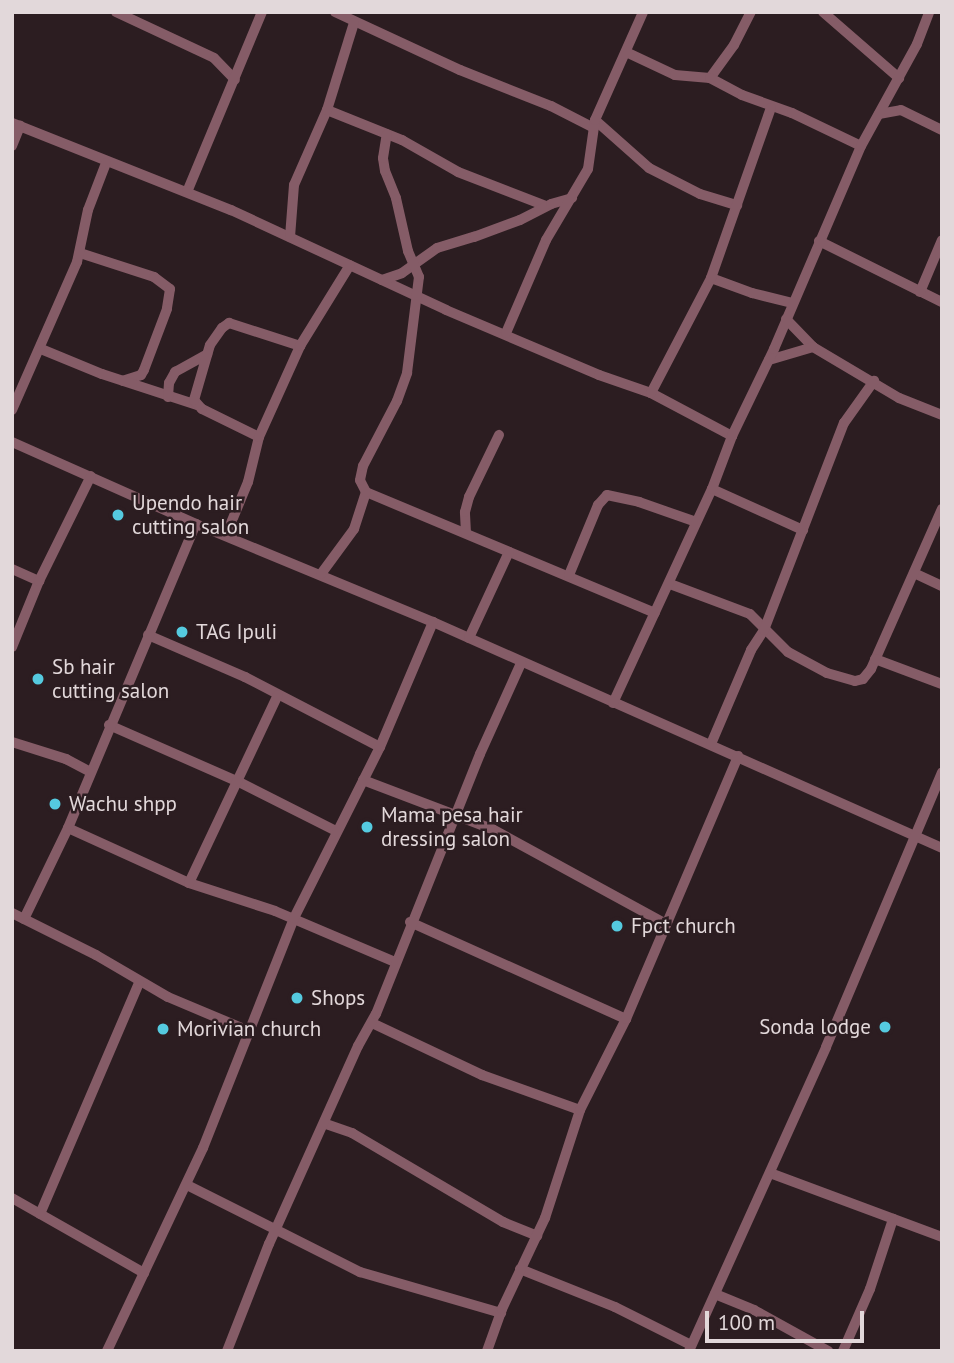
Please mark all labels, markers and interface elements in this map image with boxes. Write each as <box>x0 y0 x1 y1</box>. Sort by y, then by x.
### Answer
place label: Upendo hair cutting salon <box>132 490 249 540</box>
marker: Upendo hair cutting salon <box>110 507 126 523</box>
place label: TAG Ipuli <box>196 619 277 645</box>
marker: TAG Ipuli <box>174 624 190 640</box>
place label: Sb hair cutting salon <box>52 654 169 704</box>
marker: Sb hair cutting salon <box>30 671 46 687</box>
place label: Wachu shpp <box>69 791 177 817</box>
marker: Wachu shpp <box>47 796 63 812</box>
place label: Mama pesa hair dressing salon <box>381 802 523 852</box>
marker: Mama pesa hair dressing salon <box>359 819 375 835</box>
place label: Fpct church <box>631 913 736 939</box>
marker: Fpct church <box>609 918 625 934</box>
place label: Shops <box>311 985 365 1011</box>
marker: Shops <box>289 990 305 1006</box>
place label: Sonda lodge <box>759 1014 871 1040</box>
place label: Morivian church <box>177 1016 321 1042</box>
marker: Sonda lodge <box>877 1019 893 1035</box>
marker: Morivian church <box>155 1021 171 1037</box>
scale bar <box>709 1296 868 1340</box>
text: 100 m <box>718 1309 775 1336</box>

